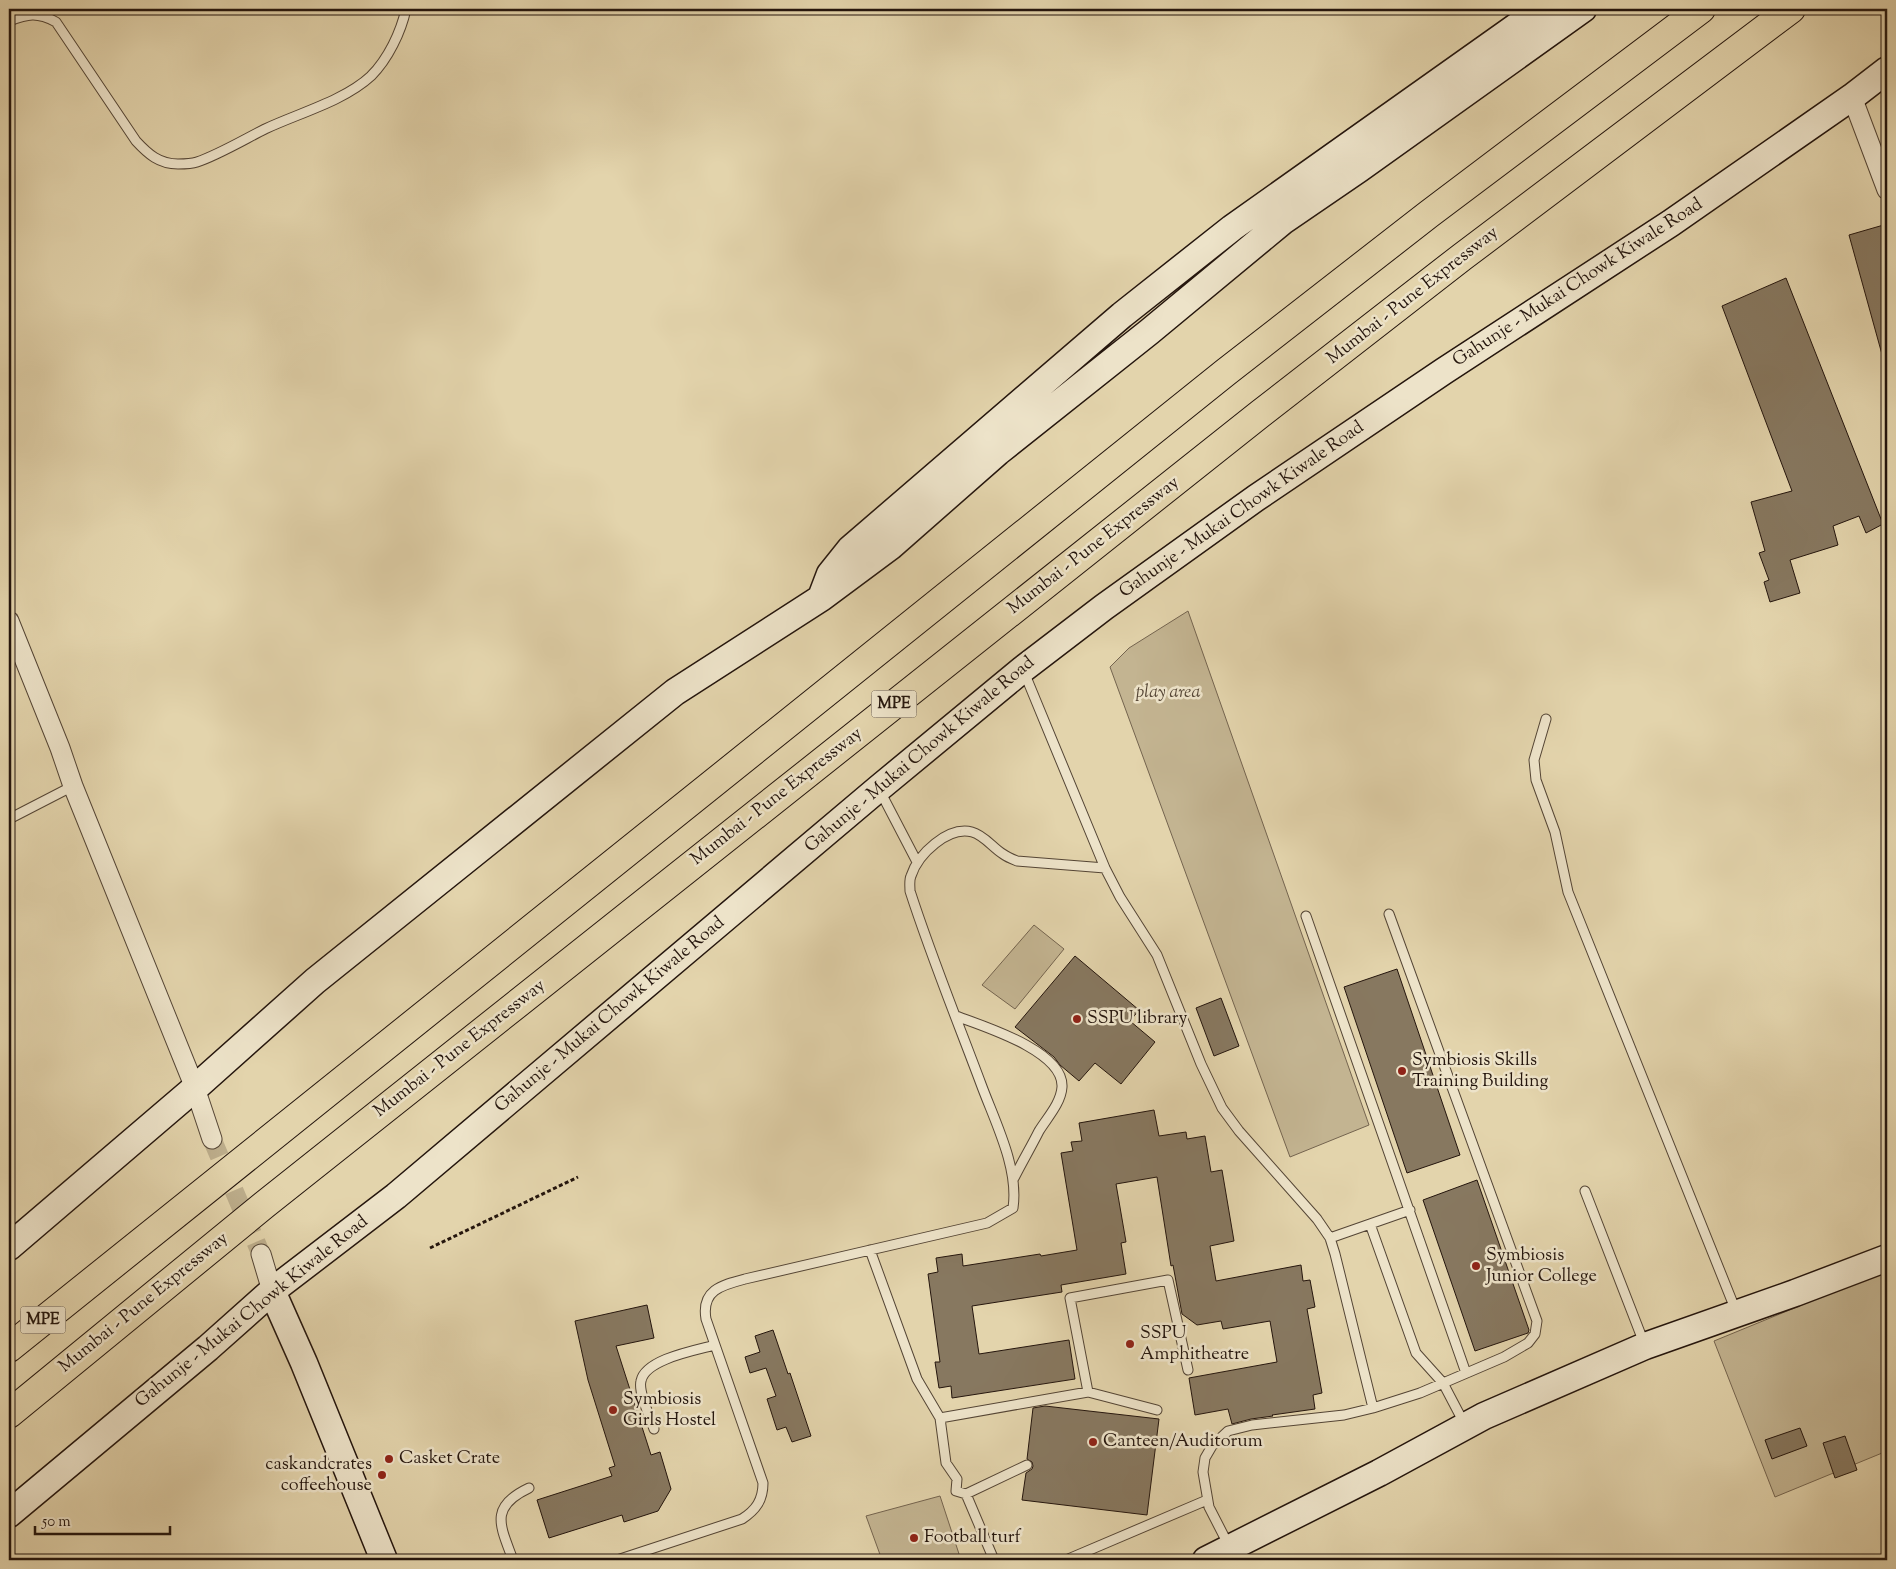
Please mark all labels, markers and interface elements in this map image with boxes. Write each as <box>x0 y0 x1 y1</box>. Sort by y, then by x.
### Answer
street label: Gahunje - Mukai Chowk Kiwale Road <box>1448 192 1708 374</box>
street label: Mumbai - Pune Expressway <box>1322 221 1504 371</box>
street label: Gahunje - Mukai Chowk Kiwale Road <box>1114 415 1370 605</box>
street label: Mumbai - Pune Expressway <box>1003 471 1185 621</box>
street label: Gahunje - Mukai Chowk Kiwale Road <box>799 651 1041 859</box>
park label: play area <box>1136 680 1200 706</box>
road number: MPE <box>872 691 916 718</box>
street label: Mumbai - Pune Expressway <box>686 722 868 872</box>
street label: Gahunje - Mukai Chowk Kiwale Road <box>489 911 731 1119</box>
street label: Mumbai - Pune Expressway <box>369 974 551 1124</box>
place label: SSPU library <box>1087 1006 1187 1032</box>
marker: SSPU library <box>1071 1013 1083 1025</box>
place label: Symbiosis Skills Training Building <box>1412 1048 1548 1095</box>
marker: Symbiosis Skills Training Building <box>1396 1065 1408 1077</box>
street label: Gahunje - Mukai Chowk Kiwale Road <box>130 1210 374 1414</box>
street label: Mumbai - Pune Expressway <box>54 1226 234 1380</box>
place label: Symbiosis Junior College <box>1485 1243 1597 1290</box>
marker: Symbiosis Junior College <box>1470 1260 1482 1272</box>
road number: MPE <box>20 1306 66 1334</box>
place label: SSPU Amphitheatre <box>1140 1321 1249 1368</box>
marker: SSPU Amphitheatre <box>1124 1338 1136 1350</box>
place label: Symbiosis Girls Hostel <box>623 1387 716 1434</box>
marker: Symbiosis Girls Hostel <box>607 1404 619 1416</box>
place label: Canteen/Auditorum <box>1103 1429 1263 1455</box>
marker: Canteen/Auditorum <box>1087 1436 1099 1448</box>
place label: Casket Crate <box>399 1446 500 1472</box>
place label: caskandcrates coffeehouse <box>265 1452 372 1499</box>
marker: Casket Crate <box>383 1453 395 1465</box>
marker: caskandcrates coffeehouse <box>376 1469 388 1481</box>
scale bar <box>35 1504 170 1536</box>
text: 50 m <box>41 1512 71 1533</box>
place label: Football turf <box>924 1525 1022 1551</box>
marker: Football turf <box>908 1532 920 1544</box>

